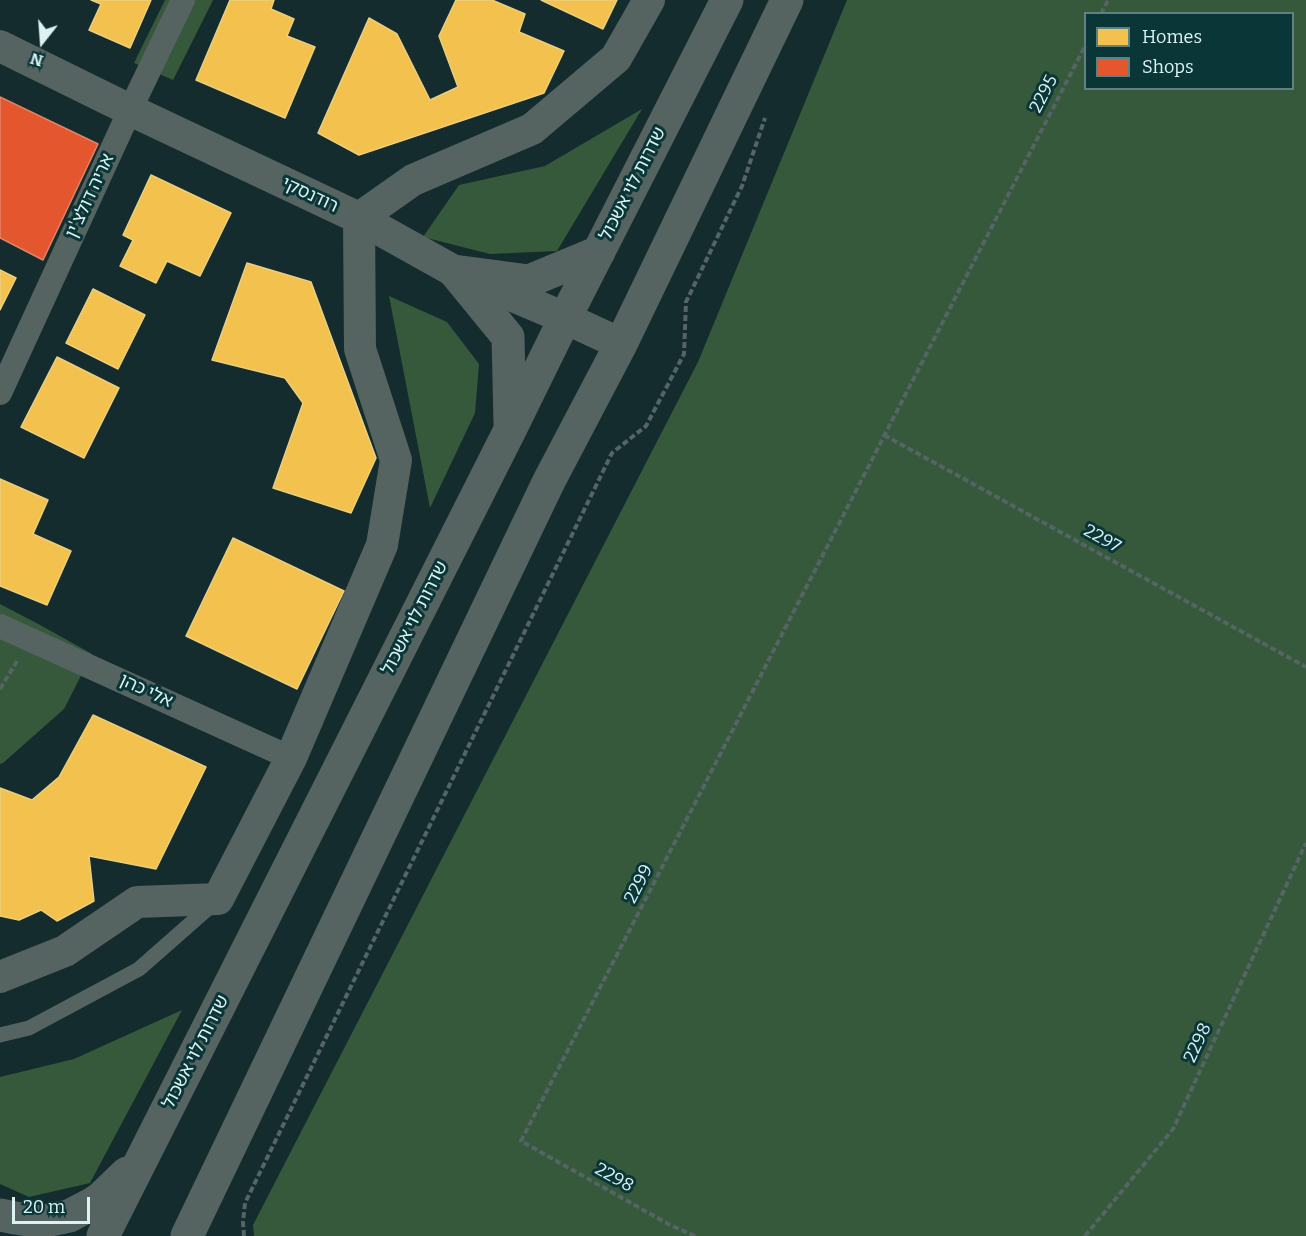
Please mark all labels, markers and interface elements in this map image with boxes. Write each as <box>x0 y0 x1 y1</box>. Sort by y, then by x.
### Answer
north arrow <box>12 12 72 72</box>
legend <box>1084 12 1294 90</box>
text: Homes <box>1142 26 1202 48</box>
text: N <box>28 49 45 71</box>
text: Shops <box>1142 56 1194 78</box>
street label: 2295 <box>1025 71 1063 117</box>
street label: שדרות לוי אשכול <box>595 124 671 244</box>
street label: אריה דולצ'ין <box>61 150 119 242</box>
street label: רודנסקי <box>278 173 342 217</box>
street label: 2297 <box>1080 520 1124 558</box>
street label: שדרות לוי אשכול <box>377 558 453 678</box>
street label: אלי כהן <box>116 669 176 713</box>
street label: 2299 <box>620 861 658 907</box>
street label: שדרות לוי אשכול <box>158 992 234 1112</box>
street label: 2298 <box>1180 1020 1216 1066</box>
street label: 2298 <box>591 1159 637 1197</box>
scale bar <box>15 1185 93 1223</box>
text: 20 m <box>23 1196 65 1218</box>

